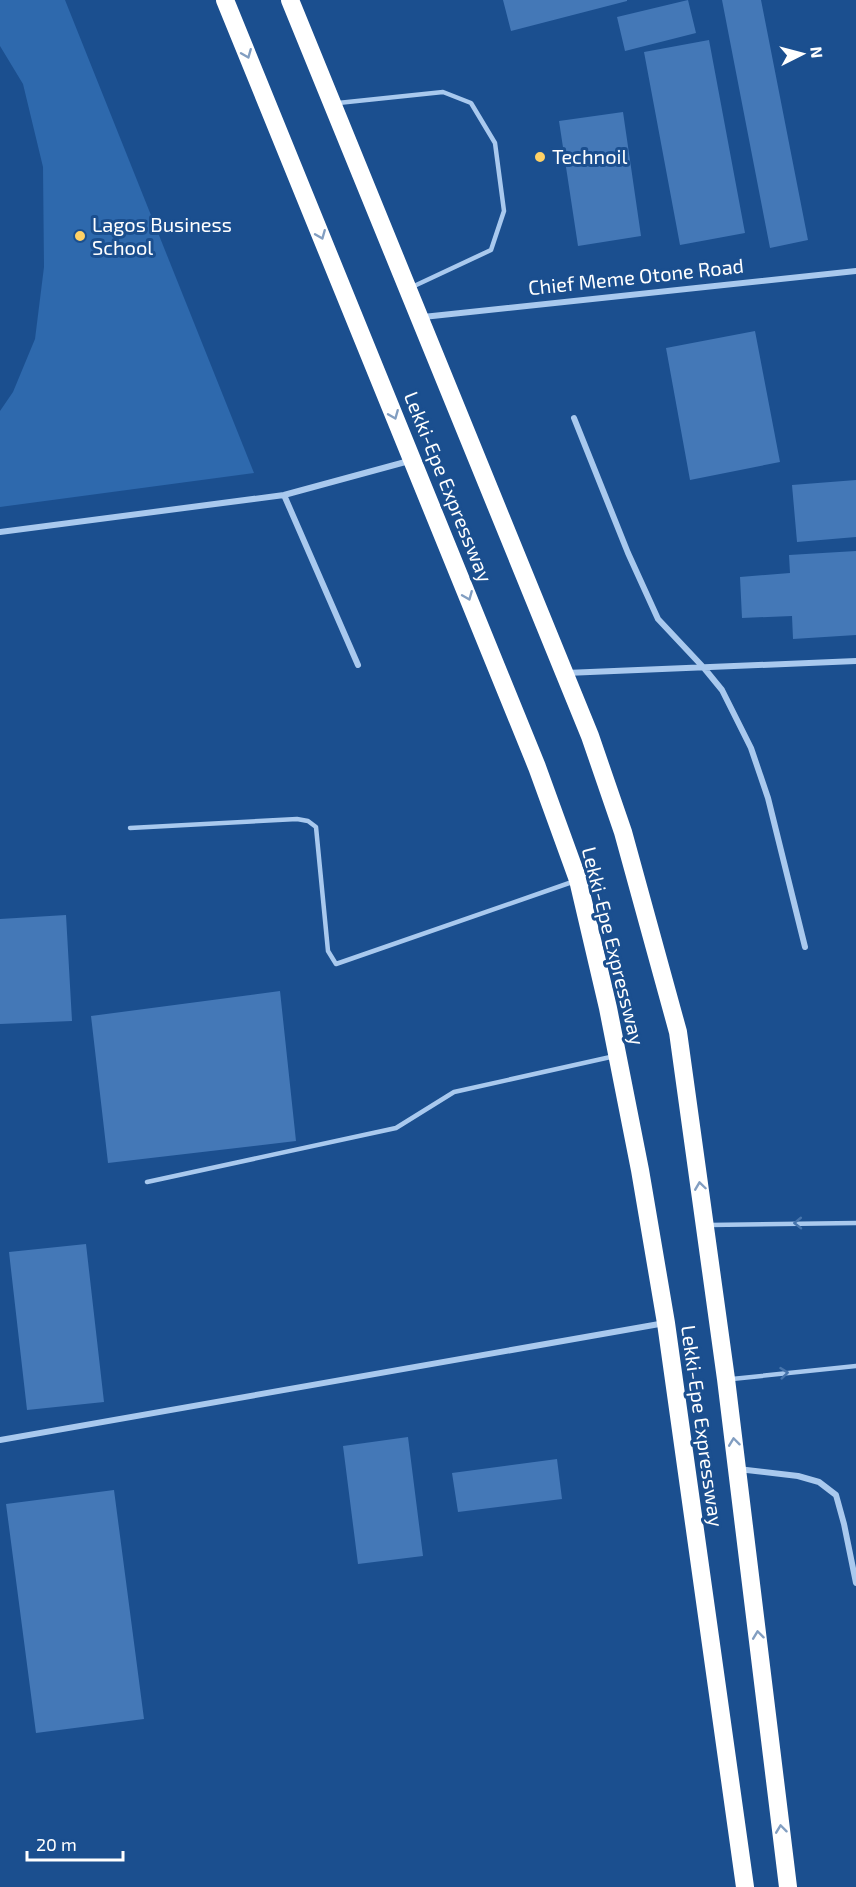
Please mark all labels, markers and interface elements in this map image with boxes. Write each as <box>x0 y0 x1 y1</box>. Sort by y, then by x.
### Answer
north arrow <box>772 24 832 84</box>
text: N <box>807 46 827 59</box>
one-way arrow <box>240 48 253 59</box>
place label: Technoil <box>552 144 627 168</box>
marker: Technoil <box>533 150 547 164</box>
place label: Lagos Business School <box>92 212 232 259</box>
marker: Lagos Business School <box>73 229 87 243</box>
one-way arrow <box>314 229 326 240</box>
street label: Chief Meme Otone Road <box>527 253 745 299</box>
street label: Lekki-Epe Expressway <box>400 388 498 586</box>
one-way arrow <box>387 409 399 420</box>
one-way arrow <box>461 590 473 601</box>
street label: Lekki-Epe Expressway <box>578 844 650 1048</box>
one-way arrow <box>695 1181 707 1191</box>
one-way arrow <box>793 1217 802 1230</box>
street label: Lekki-Epe Expressway <box>677 1323 729 1529</box>
one-way arrow <box>780 1367 789 1380</box>
one-way arrow <box>728 1437 741 1446</box>
one-way arrow <box>752 1631 764 1640</box>
scale bar <box>27 1824 123 1862</box>
one-way arrow <box>775 1824 788 1833</box>
text: 20 m <box>36 1833 77 1855</box>

